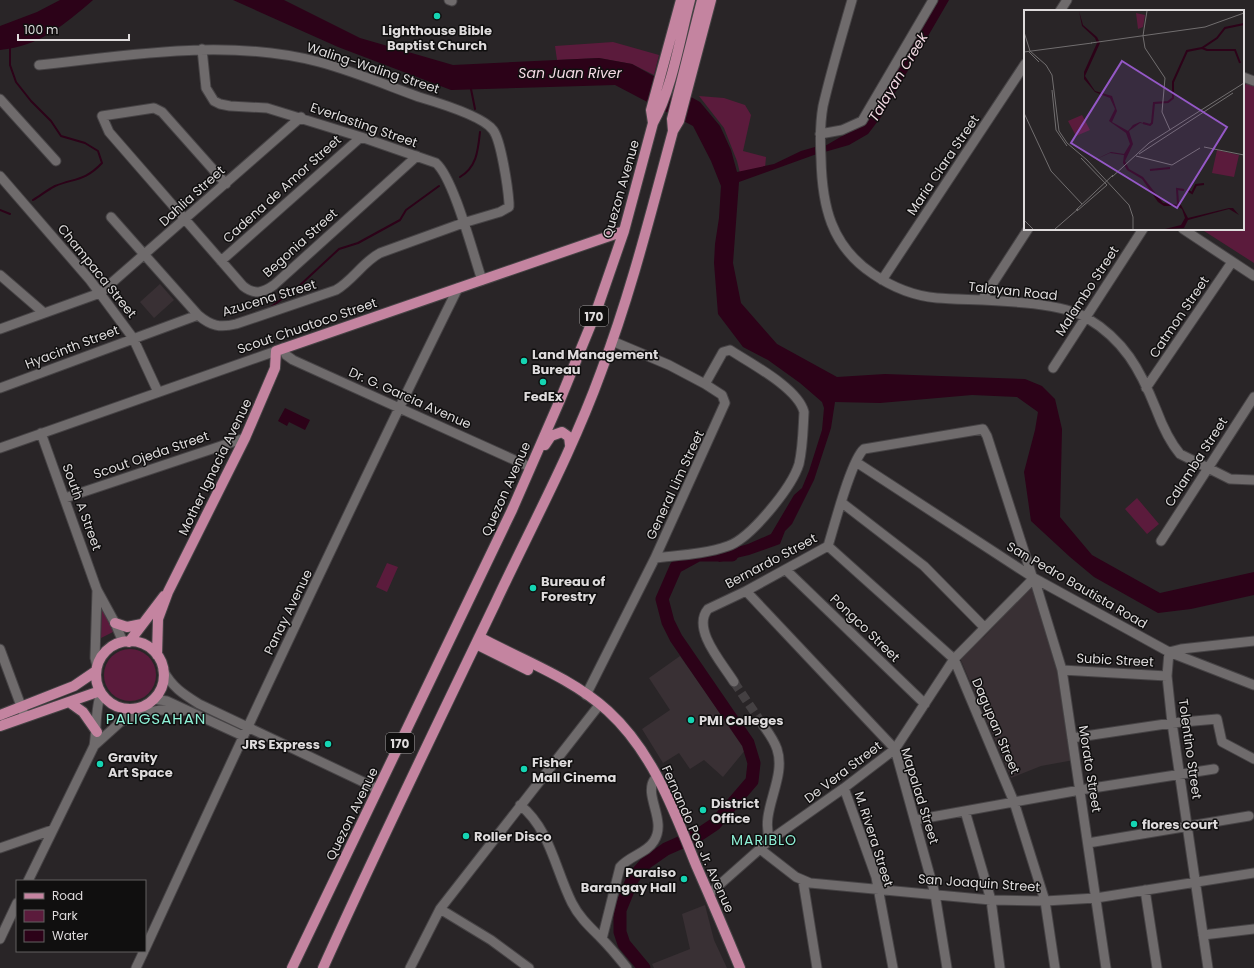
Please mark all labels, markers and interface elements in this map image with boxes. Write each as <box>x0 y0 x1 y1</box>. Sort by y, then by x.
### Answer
inset map <box>1024 10 1244 230</box>
marker: Lighthouse Bible Baptist Church <box>432 11 442 21</box>
scale bar <box>18 16 129 42</box>
text: 100 m <box>24 21 58 38</box>
place label: Lighthouse Bible Baptist Church <box>382 21 492 55</box>
water label: Talayan Creek <box>863 28 933 125</box>
street label: Waling-Waling Street <box>304 38 442 99</box>
water label: San Juan River <box>518 63 622 83</box>
street label: Everlasting Street <box>308 98 420 152</box>
street label: Maria Clara Street <box>902 111 984 219</box>
street label: Cadena de Amor Street <box>219 130 346 247</box>
street label: Quezon Avenue <box>598 138 644 240</box>
street label: Dahlia Street <box>155 161 229 231</box>
street label: Begonia Street <box>258 204 342 282</box>
street label: Champaca Street <box>53 220 141 322</box>
street label: Malambo Street <box>1051 242 1123 340</box>
street label: Catmon Street <box>1145 272 1214 362</box>
street label: Azucena Street <box>220 275 319 321</box>
street label: Talayan Road <box>967 277 1059 305</box>
street label: Scout Chuatoco Street <box>235 293 380 359</box>
road number: 170 <box>580 306 608 326</box>
street label: Hyacinth Street <box>22 320 122 374</box>
place label: Land Management Bureau <box>532 345 658 379</box>
marker: Land Management Bureau <box>519 356 529 366</box>
street label: Dr. G. Garcia Avenue <box>346 362 474 434</box>
marker: FedEx <box>538 377 548 387</box>
place label: FedEx <box>524 387 563 406</box>
street label: Mother Ignacia Avenue <box>174 395 256 539</box>
street label: Calamba Street <box>1160 413 1232 510</box>
street label: Scout Ojeda Street <box>91 426 212 484</box>
street label: General Lim Street <box>641 427 709 543</box>
street label: Quezon Avenue <box>477 439 535 539</box>
street label: South A Street <box>57 461 107 553</box>
street label: Bernardo Street <box>722 529 820 593</box>
street label: San Pedro Bautista Road <box>1003 537 1151 633</box>
street label: Panay Avenue <box>259 566 317 658</box>
place label: Bureau of Forestry <box>541 572 606 606</box>
marker: Bureau of Forestry <box>528 583 538 593</box>
street label: Pongco Street <box>826 590 904 667</box>
street label: Subic Street <box>1076 648 1154 672</box>
street label: Dagupan Street <box>967 675 1025 777</box>
street label: Tolentino Street <box>1174 698 1206 801</box>
district label: PALIGSAHAN <box>106 708 206 729</box>
place label: PMI Colleges <box>699 711 784 730</box>
marker: PMI Colleges <box>686 715 696 725</box>
street label: Morato Street <box>1074 724 1106 814</box>
road number: 170 <box>386 733 414 753</box>
place label: JRS Express <box>242 735 320 754</box>
street label: De Vera Street <box>800 736 886 807</box>
marker: JRS Express <box>323 739 333 749</box>
street label: Mapalad Street <box>896 745 944 847</box>
place label: Gravity Art Space <box>108 748 173 782</box>
place label: Fisher Mall Cinema <box>532 753 616 787</box>
marker: Gravity Art Space <box>95 759 105 769</box>
street label: Fernando Poe Jr. Avenue <box>657 762 739 916</box>
street label: Quezon Avenue <box>321 764 383 864</box>
marker: Fisher Mall Cinema <box>519 764 529 774</box>
street label: M. Rivera Street <box>850 789 898 889</box>
place label: District Office <box>711 794 759 828</box>
marker: District Office <box>698 805 708 815</box>
place label: flores court <box>1142 815 1218 834</box>
marker: flores court <box>1129 819 1139 829</box>
place label: Roller Disco <box>474 827 551 846</box>
district label: MARIBLO <box>731 830 797 850</box>
marker: Roller Disco <box>461 831 471 841</box>
place label: Paraiso Barangay Hall <box>581 863 676 897</box>
street label: San Joaquin Street <box>917 869 1041 897</box>
marker: Paraiso Barangay Hall <box>679 874 689 884</box>
legend <box>16 880 146 952</box>
text: Road <box>52 887 83 904</box>
text: Park <box>52 907 79 924</box>
text: Water <box>52 927 89 944</box>

